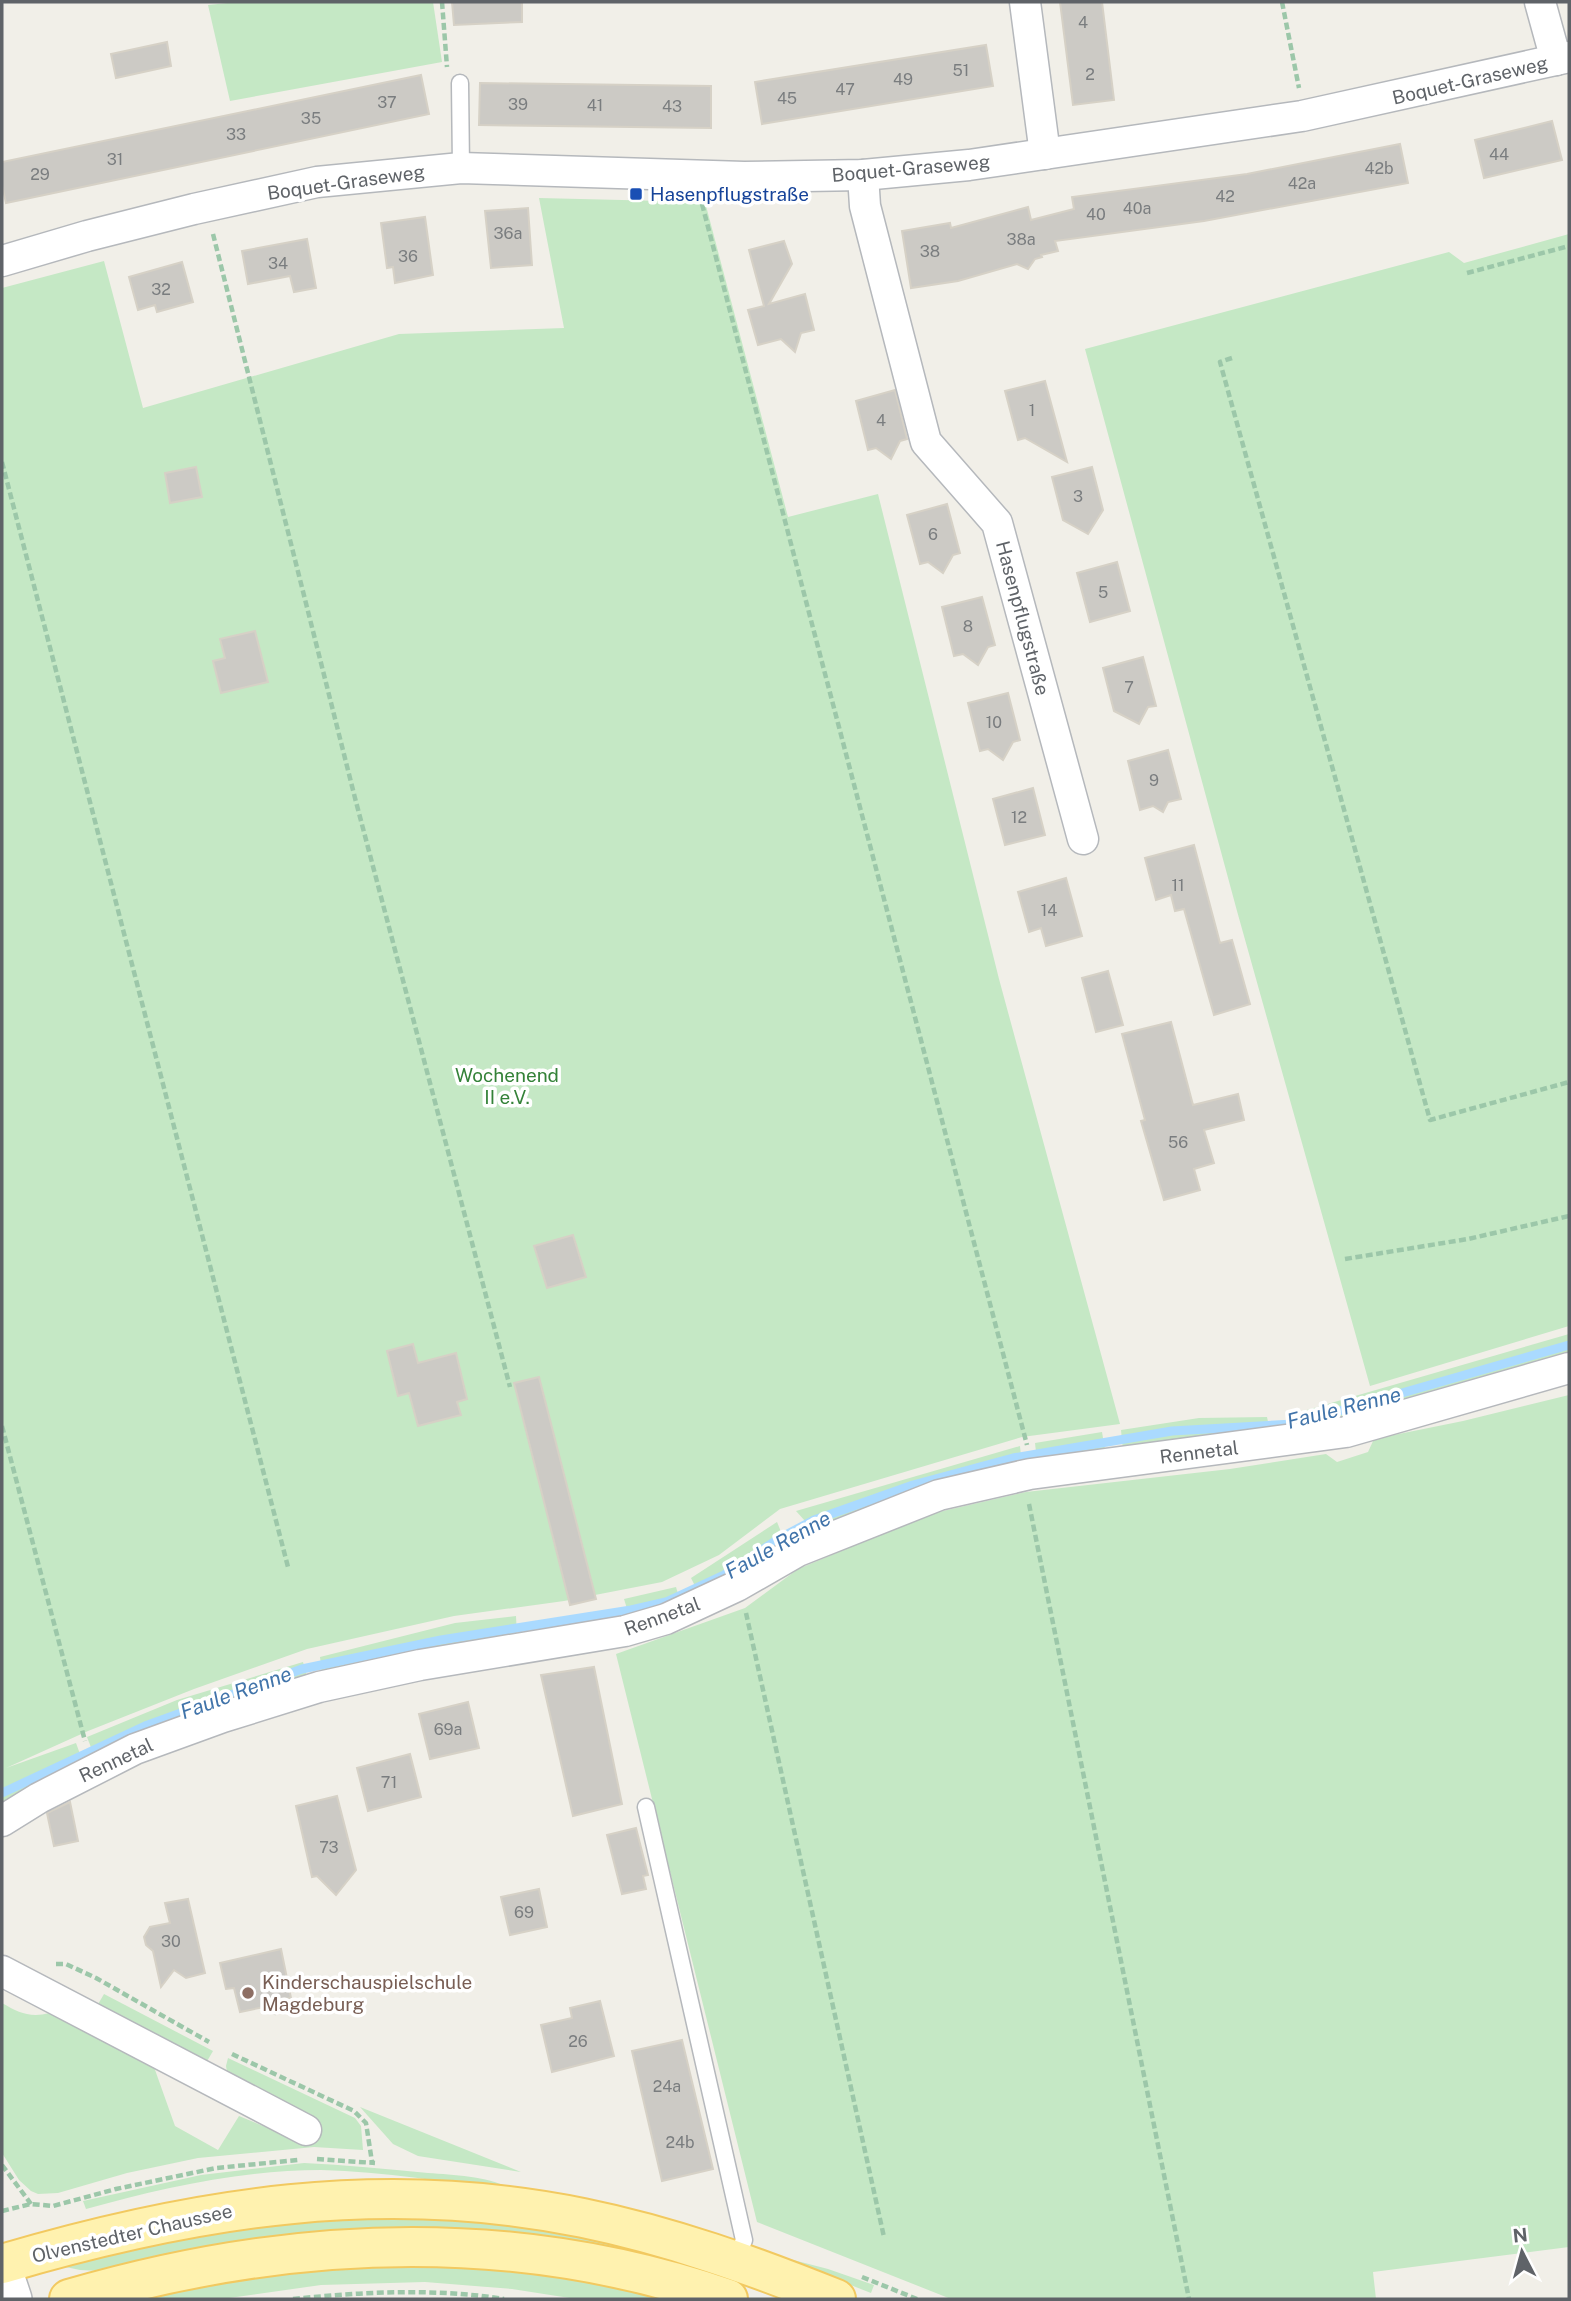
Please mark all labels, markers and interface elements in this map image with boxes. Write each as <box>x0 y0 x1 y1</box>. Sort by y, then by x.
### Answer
house number: 4 <box>1078 13 1088 32</box>
street label: Boquet-Graseweg <box>1390 51 1550 109</box>
house number: 51 <box>953 61 969 80</box>
house number: 2 <box>1085 65 1095 84</box>
house number: 49 <box>893 70 913 89</box>
house number: 47 <box>835 80 855 99</box>
house number: 45 <box>777 89 797 108</box>
house number: 37 <box>377 93 397 112</box>
house number: 39 <box>508 95 528 114</box>
house number: 41 <box>587 96 603 115</box>
house number: 43 <box>662 97 682 116</box>
house number: 35 <box>301 109 321 128</box>
house number: 33 <box>226 125 246 144</box>
house number: 44 <box>1489 145 1509 164</box>
house number: 31 <box>107 150 123 169</box>
street label: Boquet-Graseweg <box>831 150 991 186</box>
house number: 42b <box>1364 159 1394 178</box>
street label: Boquet-Graseweg <box>266 160 426 204</box>
house number: 29 <box>30 165 50 184</box>
house number: 42a <box>1288 174 1316 193</box>
place label: Hasenpflugstraße <box>650 183 809 205</box>
marker: Hasenpflugstraße <box>628 186 644 202</box>
house number: 42 <box>1215 187 1235 206</box>
house number: 40a <box>1123 199 1151 218</box>
house number: 40 <box>1086 205 1106 224</box>
house number: 36a <box>494 224 522 243</box>
house number: 38a <box>1006 230 1036 249</box>
house number: 38 <box>920 242 940 261</box>
house number: 36 <box>398 247 418 266</box>
house number: 34 <box>268 254 288 273</box>
house number: 32 <box>151 280 171 299</box>
house number: 1 <box>1029 401 1035 420</box>
house number: 4 <box>876 411 886 430</box>
house number: 3 <box>1073 487 1083 506</box>
house number: 6 <box>928 525 938 544</box>
street label: Hasenpflugstraße <box>992 538 1054 698</box>
house number: 5 <box>1098 583 1108 602</box>
house number: 8 <box>963 617 973 636</box>
house number: 7 <box>1124 678 1134 697</box>
house number: 10 <box>986 713 1002 732</box>
house number: 9 <box>1149 771 1159 790</box>
house number: 12 <box>1011 808 1027 827</box>
house number: 11 <box>1171 876 1185 895</box>
house number: 14 <box>1041 901 1057 920</box>
park label: Wochenend II e.V. <box>455 1064 559 1108</box>
house number: 56 <box>1168 1133 1188 1152</box>
water label: Faule Renne <box>1284 1381 1404 1434</box>
street label: Rennetal <box>1158 1436 1240 1468</box>
water label: Faule Renne <box>721 1505 835 1584</box>
street label: Rennetal <box>621 1592 703 1640</box>
water label: Faule Renne <box>177 1661 295 1724</box>
house number: 69a <box>434 1720 462 1739</box>
street label: Rennetal <box>75 1733 157 1787</box>
house number: 71 <box>381 1773 397 1792</box>
house number: 73 <box>319 1838 339 1857</box>
house number: 69 <box>514 1903 534 1922</box>
house number: 30 <box>161 1932 181 1951</box>
place label: Kinderschauspielschule Magdeburg <box>262 1971 472 2015</box>
marker: Kinderschauspielschule Magdeburg <box>240 1985 256 2001</box>
house number: 26 <box>568 2032 588 2051</box>
house number: 24a <box>653 2077 681 2096</box>
house number: 24b <box>665 2133 695 2152</box>
street label: Olvenstedter Chaussee <box>30 2199 234 2267</box>
north arrow <box>1487 2217 1557 2287</box>
text: N <box>1512 2223 1529 2247</box>

